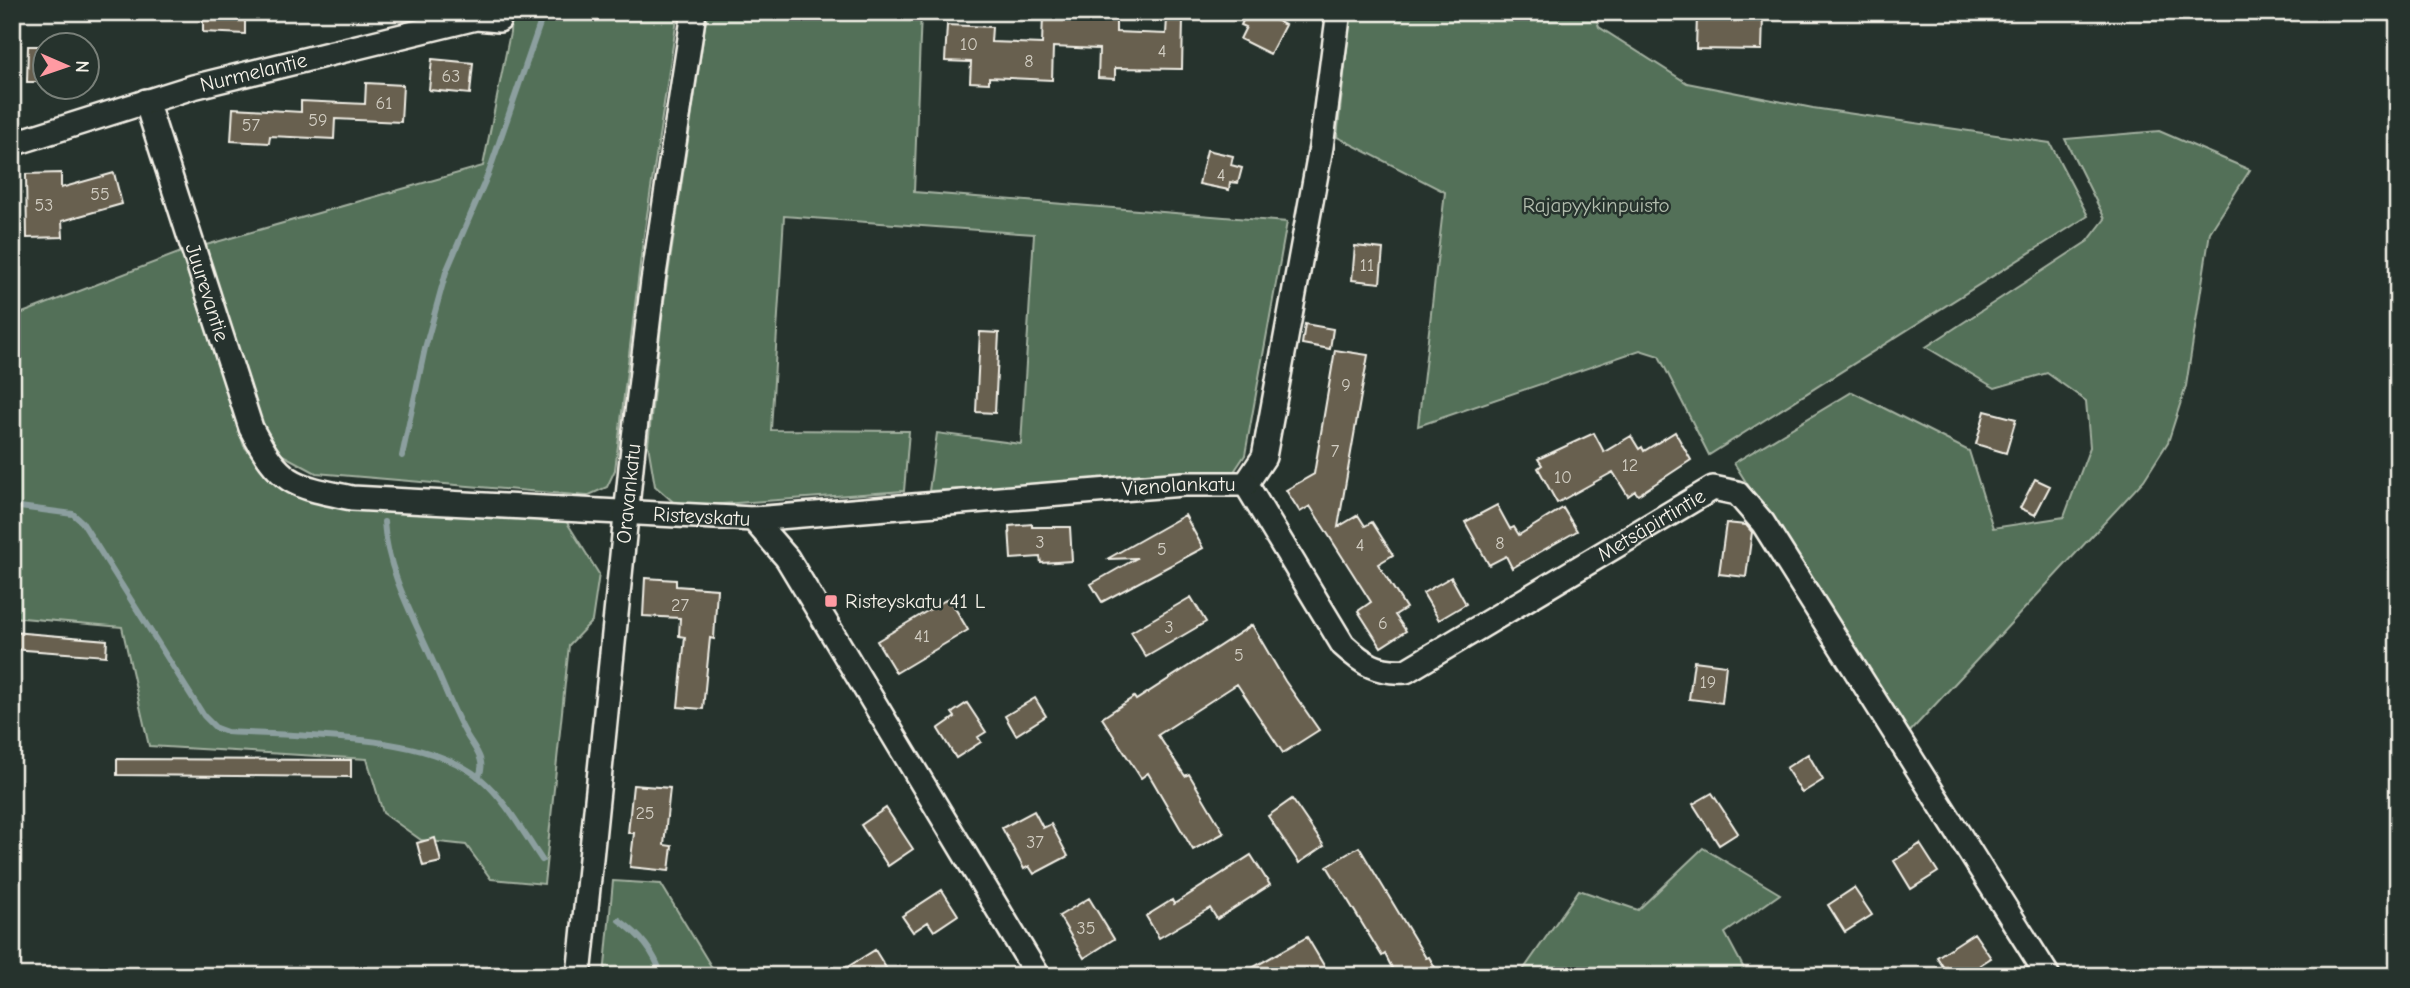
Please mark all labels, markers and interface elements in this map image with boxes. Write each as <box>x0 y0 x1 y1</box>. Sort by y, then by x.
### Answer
north arrow <box>32 32 102 102</box>
house number: 10 <box>960 34 978 55</box>
house number: 4 <box>1158 41 1166 62</box>
street label: Nurmelantie <box>198 48 309 97</box>
house number: 8 <box>1024 51 1034 72</box>
text: N <box>71 60 93 73</box>
house number: 63 <box>442 66 460 87</box>
house number: 61 <box>376 93 392 114</box>
house number: 59 <box>308 110 328 131</box>
house number: 57 <box>242 115 261 136</box>
house number: 4 <box>1217 165 1225 186</box>
house number: 55 <box>90 184 110 205</box>
park label: Rajapyykinpuisto <box>1522 193 1670 217</box>
house number: 53 <box>35 195 53 216</box>
street label: Juurevantie <box>180 240 234 344</box>
house number: 11 <box>1360 255 1374 276</box>
house number: 9 <box>1341 375 1351 396</box>
house number: 7 <box>1331 441 1340 462</box>
street label: Oravankatu <box>611 442 645 545</box>
house number: 12 <box>1622 455 1638 476</box>
house number: 10 <box>1554 467 1572 488</box>
street label: Vienolankatu <box>1121 472 1235 501</box>
street label: Metsäpirtintie <box>1593 483 1710 566</box>
street label: Risteyskatu <box>652 502 751 531</box>
house number: 3 <box>1035 532 1045 553</box>
house number: 8 <box>1495 533 1505 554</box>
house number: 4 <box>1356 535 1364 556</box>
house number: 5 <box>1157 539 1167 560</box>
place label: Risteyskatu 41 L <box>845 589 986 613</box>
marker: Risteyskatu 41 L <box>823 593 839 609</box>
house number: 27 <box>671 595 689 616</box>
house number: 6 <box>1378 613 1388 634</box>
house number: 3 <box>1164 617 1174 638</box>
house number: 41 <box>914 626 930 647</box>
house number: 5 <box>1234 645 1244 666</box>
house number: 19 <box>1700 672 1716 693</box>
house number: 25 <box>635 803 655 824</box>
house number: 37 <box>1026 832 1044 853</box>
house number: 35 <box>1077 918 1095 939</box>

